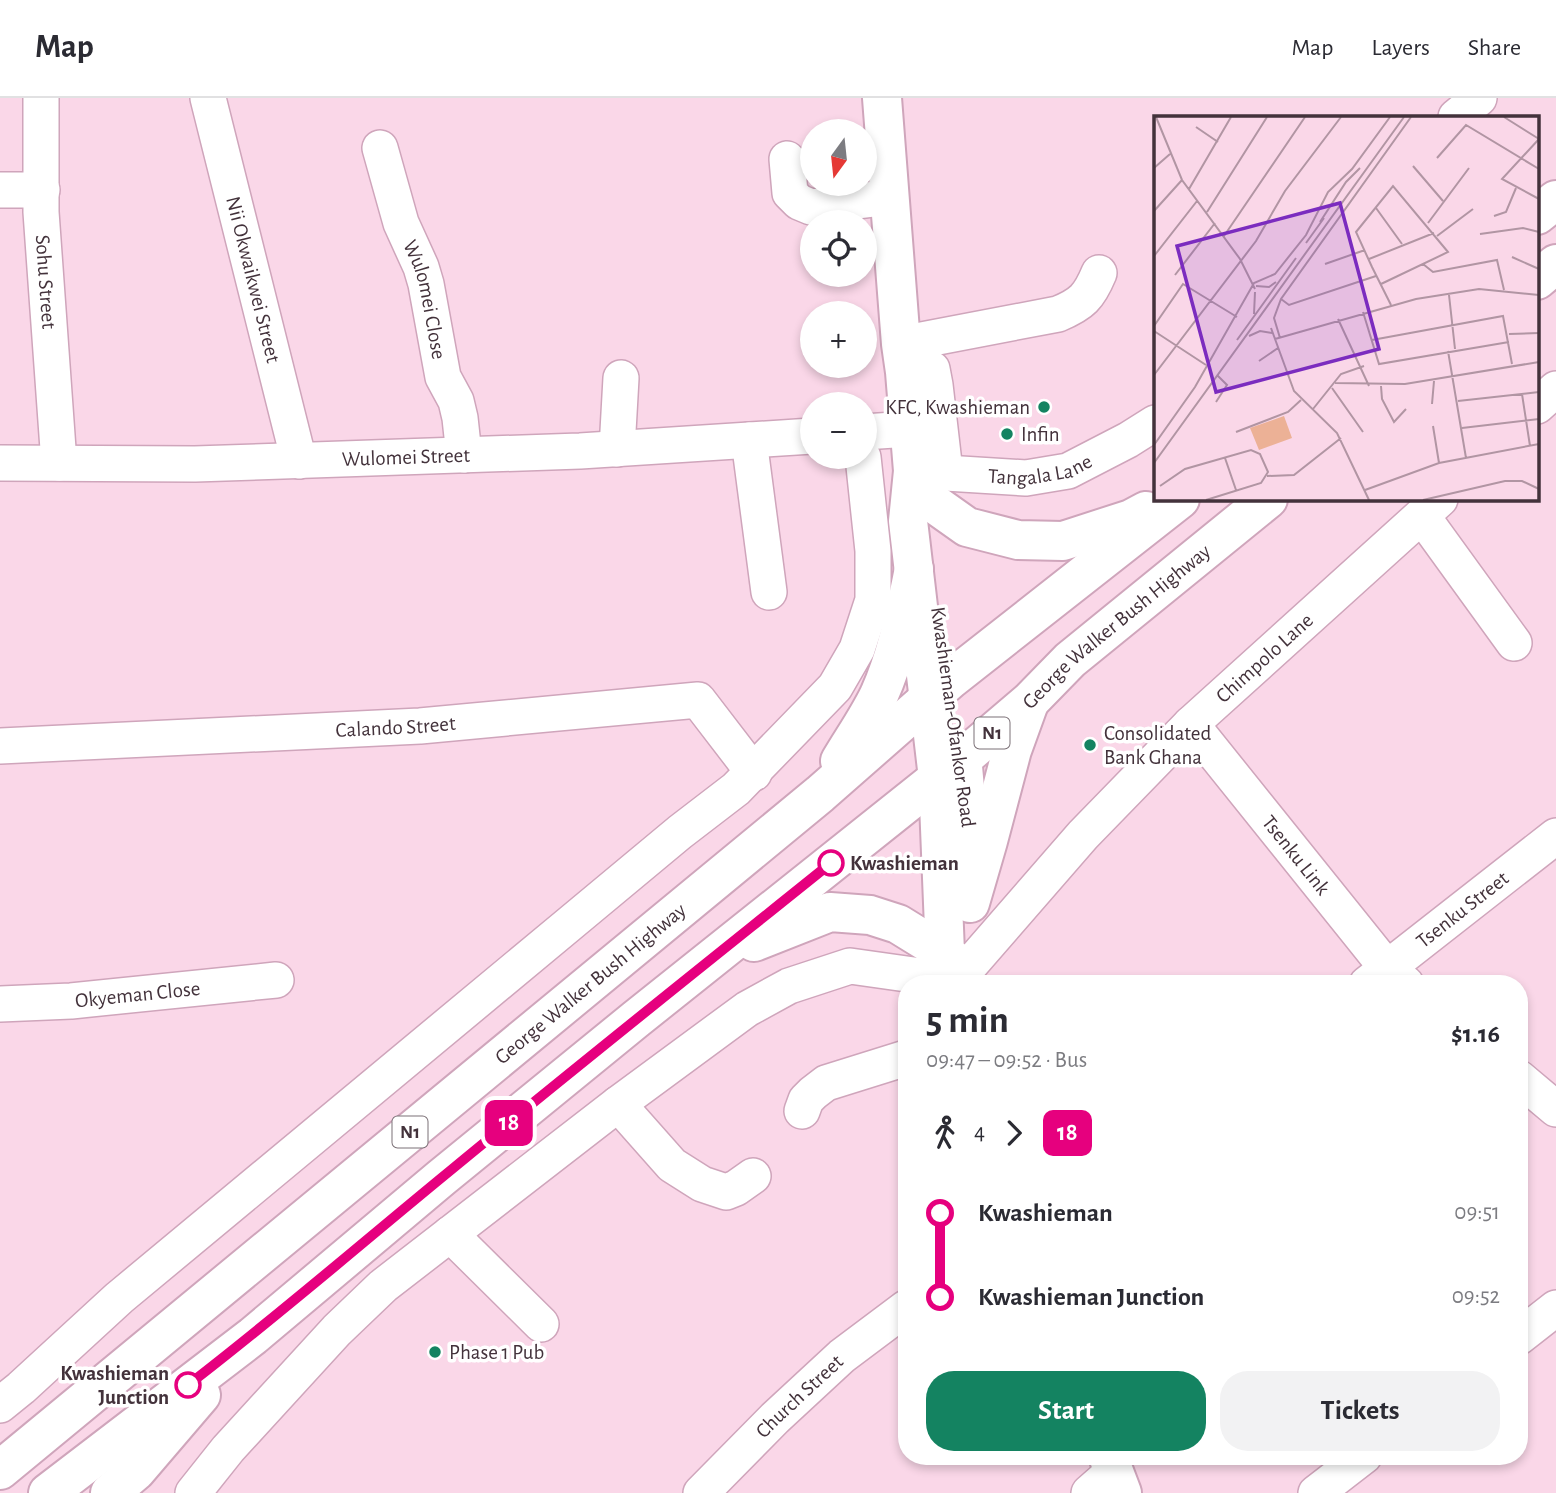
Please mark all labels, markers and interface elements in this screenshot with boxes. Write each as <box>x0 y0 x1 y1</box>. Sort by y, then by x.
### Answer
text: Map <box>35 31 94 64</box>
text: Map <box>1291 36 1333 60</box>
text: Layers <box>1371 36 1430 60</box>
text: Share <box>1468 36 1521 60</box>
inset map <box>1154 116 1538 500</box>
north arrow <box>800 119 877 196</box>
map controls <box>800 119 877 469</box>
street label: Nii Okwaikwei Street <box>223 194 284 365</box>
button: locate <box>800 210 877 287</box>
street label: Sohu Street <box>32 234 60 330</box>
street label: Wulomei Close <box>400 237 450 361</box>
button: + <box>800 301 877 378</box>
button: − <box>800 392 877 469</box>
place label: KFC, Kwashieman <box>885 397 1030 418</box>
marker: KFC, Kwashieman <box>1036 399 1052 415</box>
place label: Infin <box>1021 424 1060 445</box>
marker: Infin <box>999 426 1015 442</box>
street label: Wulomei Street <box>341 444 471 470</box>
street label: Tangala Lane <box>987 450 1095 489</box>
street label: George Walker Bush Highway <box>1018 540 1214 713</box>
street label: Kwashieman-Ofankor Road <box>927 605 979 829</box>
street label: Chimpolo Lane <box>1212 609 1317 707</box>
street label: Calando Street <box>335 712 457 741</box>
road number: N1 <box>974 718 1010 748</box>
place label: Consolidated Bank Ghana <box>1104 723 1211 768</box>
marker: Consolidated Bank Ghana <box>1082 737 1098 753</box>
street label: Tsenku Link <box>1258 811 1334 899</box>
marker: Kwashieman <box>818 850 844 876</box>
place label: Kwashieman <box>850 853 959 874</box>
street label: Tsenku Street <box>1412 867 1512 952</box>
street label: George Walker Bush Highway <box>491 899 690 1068</box>
street label: Okyeman Close <box>74 977 201 1011</box>
text: 5 min <box>926 1002 1009 1040</box>
text: $1.16 <box>1451 1021 1500 1047</box>
text: 09:47 – 09:52 · Bus <box>926 1049 1087 1072</box>
line badge: 18 <box>477 1100 540 1146</box>
text: 18 <box>499 1111 519 1135</box>
icon: walk <box>926 1114 964 1152</box>
icon: forward <box>995 1114 1033 1152</box>
road number: N1 <box>392 1116 428 1148</box>
text: 4 <box>974 1121 985 1144</box>
text: 18 <box>1057 1121 1078 1145</box>
text: Kwashieman <box>978 1200 1113 1226</box>
text: 09:51 <box>1454 1201 1500 1224</box>
text: Kwashieman Junction <box>978 1284 1204 1310</box>
text: 09:52 <box>1452 1285 1500 1308</box>
place label: Phase 1 Pub <box>449 1342 544 1363</box>
marker: Phase 1 Pub <box>427 1344 443 1360</box>
street label: Church Street <box>751 1350 847 1442</box>
place label: Kwashieman Junction <box>60 1363 169 1408</box>
button: Start <box>926 1371 1206 1451</box>
button: Tickets <box>1220 1371 1500 1451</box>
marker: Kwashieman Junction <box>175 1372 201 1398</box>

